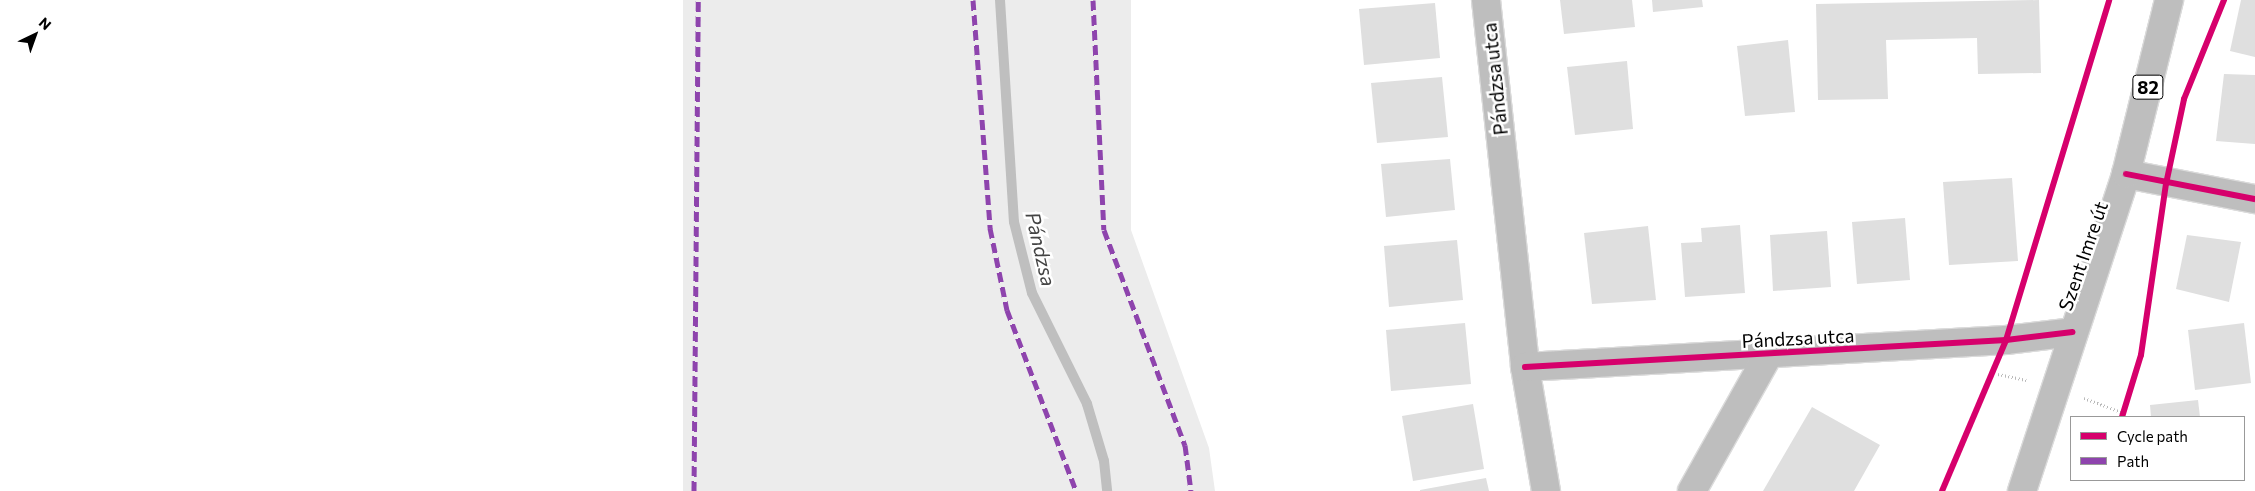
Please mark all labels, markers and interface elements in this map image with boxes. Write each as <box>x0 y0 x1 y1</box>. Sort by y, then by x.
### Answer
north arrow <box>10 10 60 60</box>
text: N <box>36 14 55 33</box>
street label: Pándzsa utca <box>1478 22 1512 136</box>
road number: 82 <box>2132 72 2164 102</box>
street label: Szent Imre út <box>2054 198 2112 314</box>
water label: Pándzsa <box>1021 210 1061 288</box>
street label: Pándzsa utca <box>1741 324 1855 352</box>
legend <box>2070 416 2245 481</box>
text: Cycle path <box>2117 427 2188 445</box>
text: Path <box>2117 452 2149 470</box>

